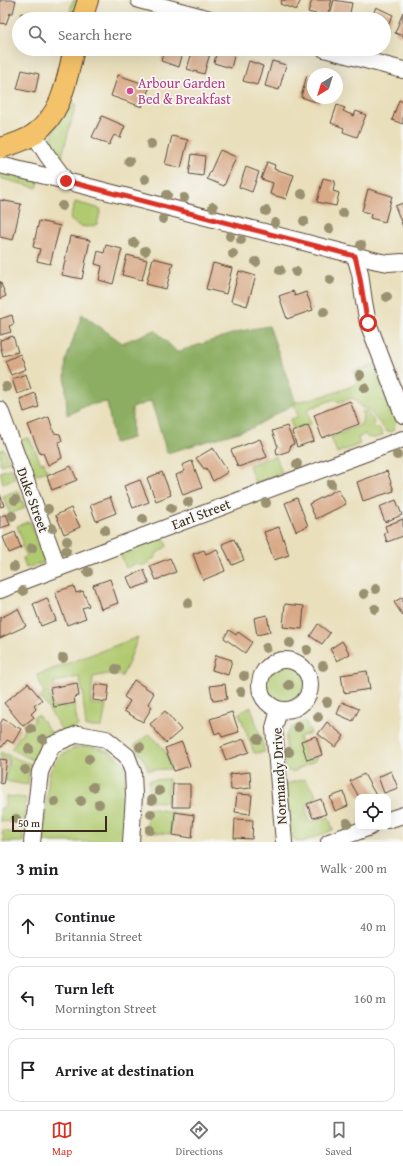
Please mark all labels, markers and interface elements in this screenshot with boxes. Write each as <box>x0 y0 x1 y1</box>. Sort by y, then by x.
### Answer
search box <box>12 12 391 56</box>
icon: search <box>26 23 48 45</box>
text: Search here <box>58 24 132 45</box>
north arrow <box>307 68 343 104</box>
place label: Arbour Garden Bed & Breakfast <box>138 73 231 109</box>
marker: Arbour Garden Bed & Breakfast <box>125 86 135 96</box>
route end <box>57 172 75 190</box>
route start <box>359 314 377 332</box>
street label: Duke Street <box>12 465 54 535</box>
street label: Earl Street <box>169 494 234 534</box>
street label: Normandy Drive <box>266 727 292 825</box>
map controls <box>355 794 391 830</box>
button: locate <box>355 794 391 830</box>
scale bar <box>12 814 107 833</box>
text: 50 m <box>18 815 40 831</box>
text: 3 min <box>16 856 58 881</box>
text: Walk · 200 m <box>320 859 387 878</box>
text: Continue <box>55 906 116 927</box>
icon: ahead <box>17 915 39 937</box>
text: 40 m <box>360 917 386 936</box>
text: Britannia Street <box>55 927 142 946</box>
text: Turn left <box>55 978 114 999</box>
icon: left <box>17 987 39 1009</box>
text: 160 m <box>354 989 386 1008</box>
text: Mornington Street <box>55 999 157 1018</box>
icon: arrive <box>17 1059 39 1081</box>
text: Arrive at destination <box>55 1060 194 1081</box>
tab: Map <box>51 1119 73 1159</box>
tab: Directions <box>176 1119 223 1159</box>
tab: Saved <box>325 1119 352 1159</box>

